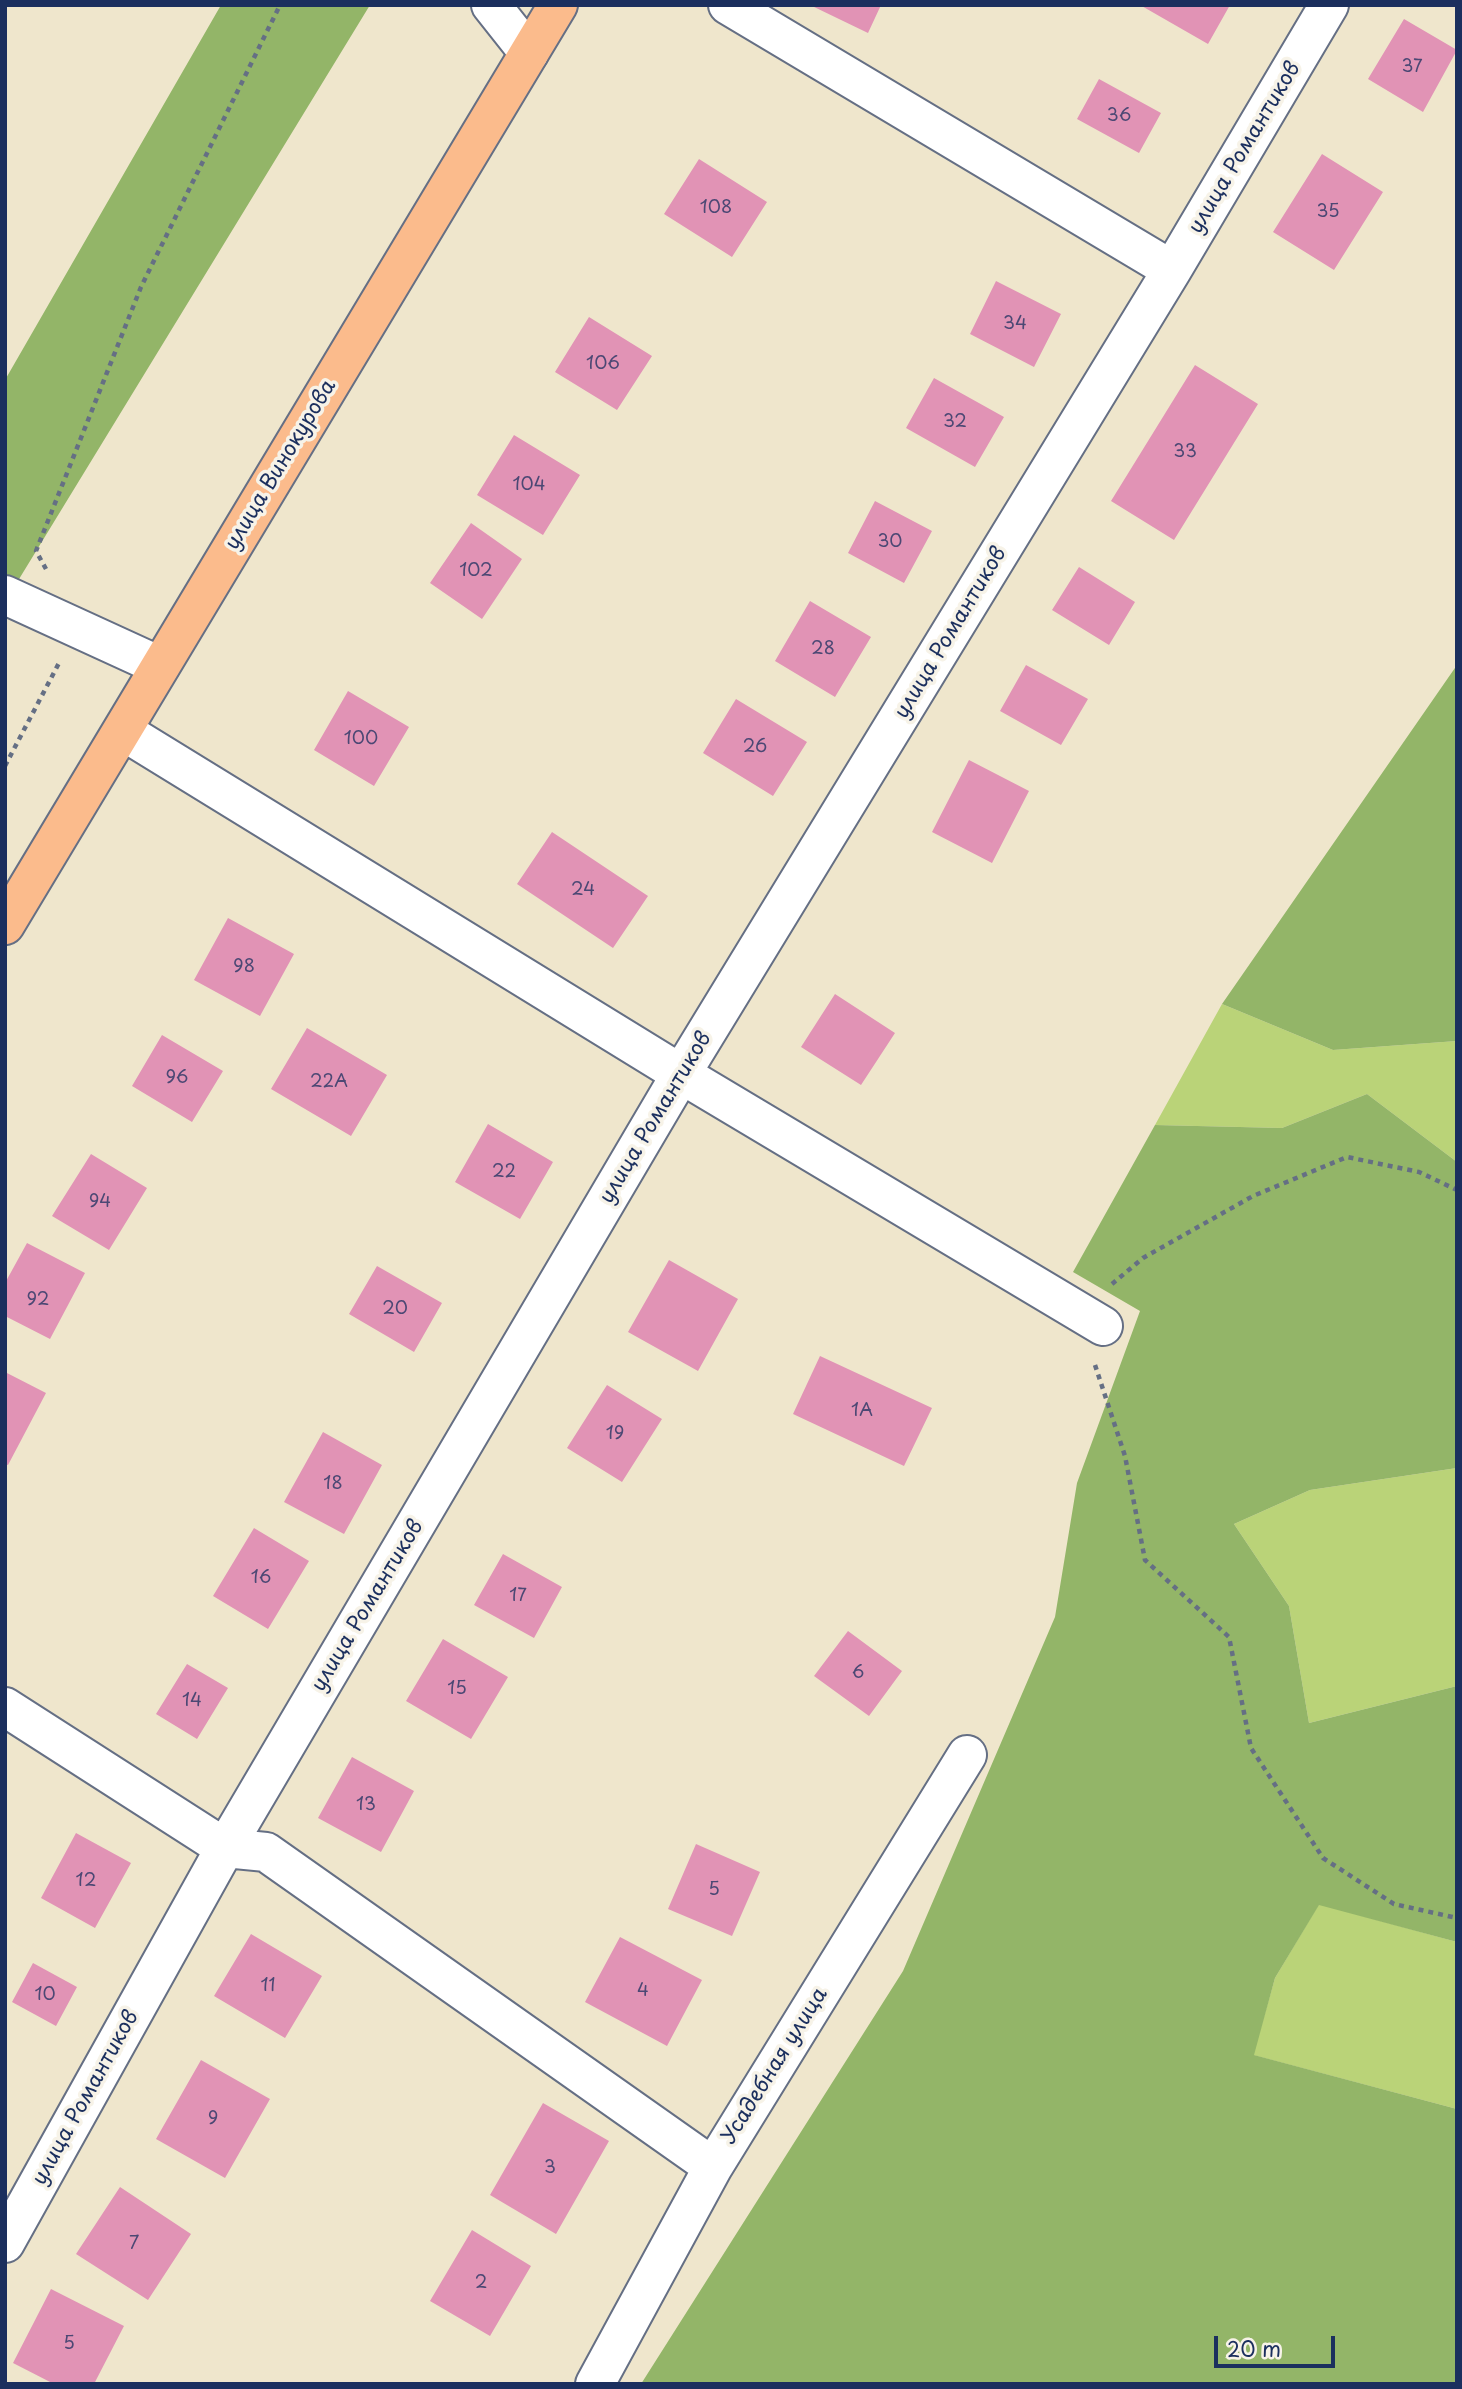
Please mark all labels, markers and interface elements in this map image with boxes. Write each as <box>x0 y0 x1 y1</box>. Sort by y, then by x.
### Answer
house number: 37 <box>1401 56 1423 78</box>
street label: улица Романтиков <box>1184 57 1306 239</box>
house number: 36 <box>1107 105 1131 127</box>
house number: 108 <box>700 197 732 219</box>
house number: 35 <box>1316 201 1340 223</box>
house number: 34 <box>1003 313 1027 335</box>
house number: 106 <box>586 353 620 375</box>
street label: улица Винокурова <box>220 375 342 555</box>
house number: 32 <box>943 411 967 433</box>
house number: 33 <box>1173 441 1197 463</box>
house number: 104 <box>512 474 546 496</box>
house number: 30 <box>877 531 903 553</box>
street label: улица Романтиков <box>890 542 1012 724</box>
house number: 102 <box>459 560 493 582</box>
house number: 28 <box>811 638 835 660</box>
house number: 100 <box>344 728 378 750</box>
house number: 26 <box>743 736 767 758</box>
house number: 24 <box>571 879 595 901</box>
house number: 98 <box>233 956 255 978</box>
street label: улица Романтиков <box>595 1027 717 1209</box>
house number: 96 <box>166 1067 188 1089</box>
house number: 22А <box>310 1071 348 1093</box>
house number: 22 <box>492 1161 516 1183</box>
house number: 94 <box>89 1191 111 1213</box>
house number: 92 <box>27 1289 49 1311</box>
house number: 20 <box>382 1298 408 1320</box>
house number: 1А <box>851 1400 873 1422</box>
house number: 19 <box>606 1423 624 1445</box>
house number: 18 <box>323 1473 343 1495</box>
street label: улица Романтиков <box>307 1515 429 1697</box>
house number: 16 <box>251 1567 271 1589</box>
house number: 17 <box>509 1585 527 1607</box>
house number: 6 <box>852 1662 864 1684</box>
house number: 15 <box>447 1678 467 1700</box>
house number: 14 <box>182 1690 202 1712</box>
house number: 13 <box>356 1794 376 1816</box>
house number: 12 <box>76 1870 96 1892</box>
house number: 5 <box>708 1879 720 1901</box>
house number: 11 <box>260 1975 276 1997</box>
house number: 4 <box>637 1980 649 2002</box>
street label: Усадебная улица <box>717 1983 833 2149</box>
house number: 10 <box>34 1984 56 2006</box>
street label: улица Романтиков <box>27 2006 145 2190</box>
house number: 9 <box>208 2108 218 2130</box>
house number: 3 <box>544 2157 556 2179</box>
house number: 7 <box>129 2233 139 2255</box>
house number: 2 <box>475 2272 487 2294</box>
scale bar <box>1217 2322 1338 2366</box>
text: 20 m <box>1227 2332 1281 2364</box>
house number: 5 <box>63 2333 75 2355</box>

